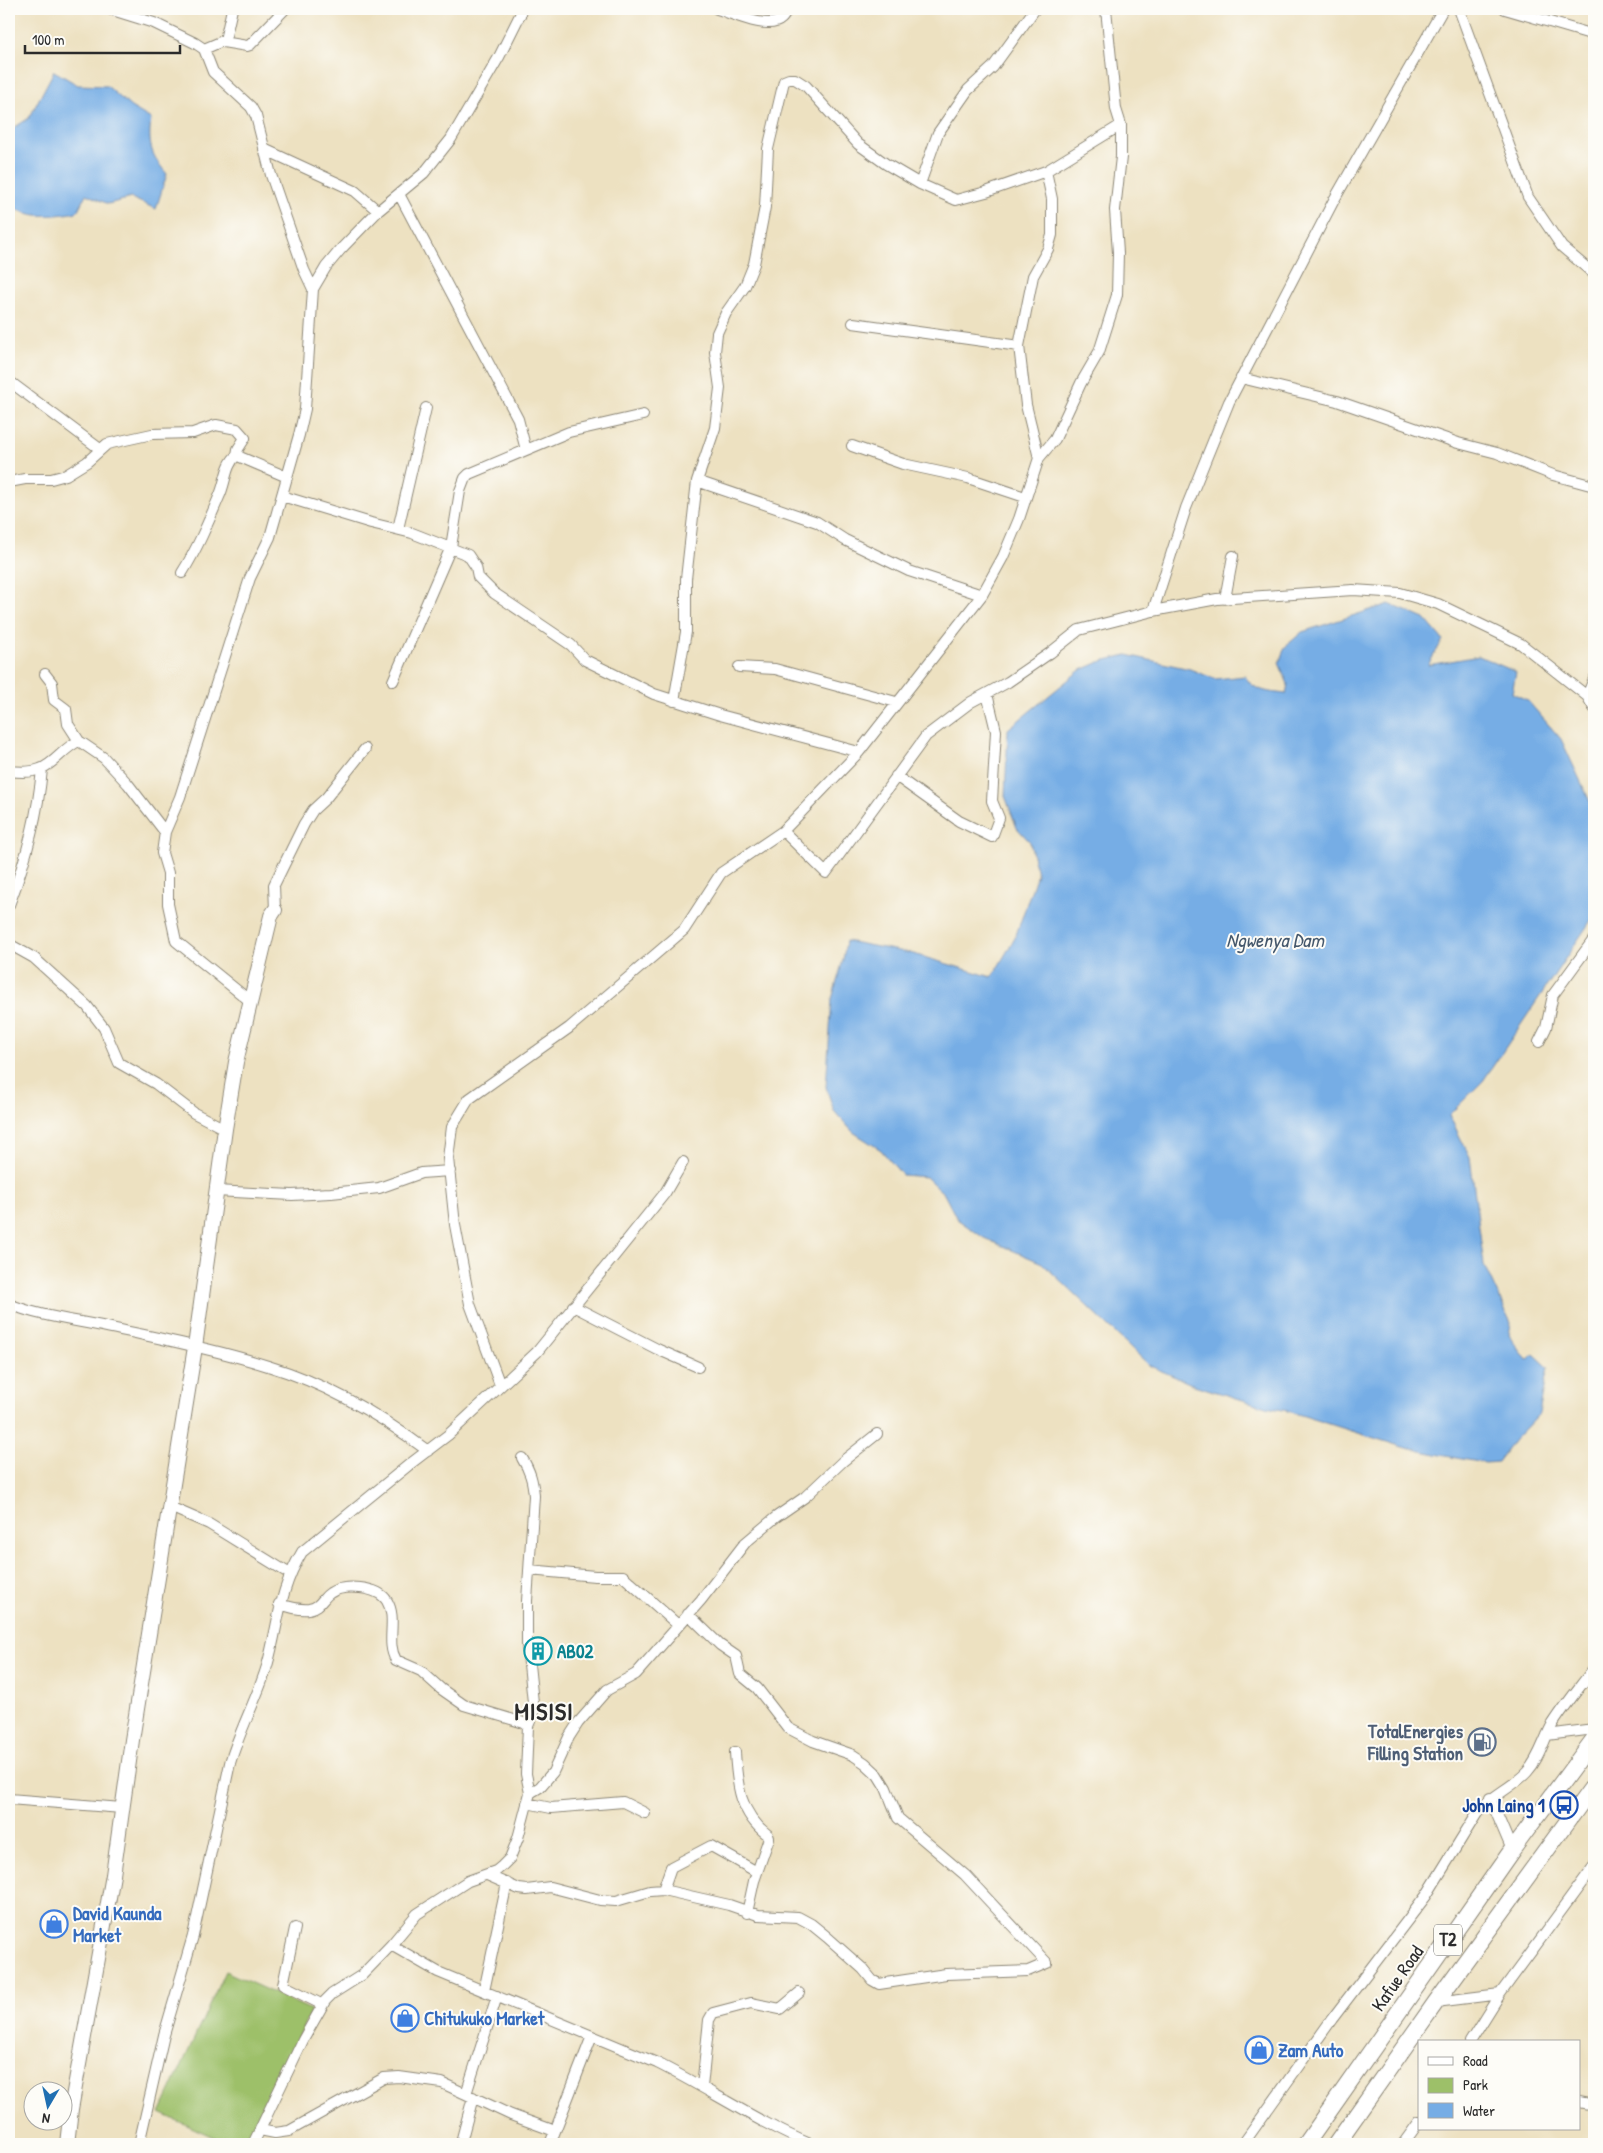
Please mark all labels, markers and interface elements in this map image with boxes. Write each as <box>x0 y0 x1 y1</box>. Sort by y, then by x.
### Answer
scale bar <box>25 22 180 54</box>
text: 100 m <box>32 29 65 50</box>
water label: Ngwenya Dam <box>1226 926 1325 954</box>
building icon: AB02 <box>523 1636 553 1666</box>
place label: AB02 <box>557 1638 593 1664</box>
district label: MISISI <box>514 1695 574 1727</box>
place label: TotalEnergies Filling Station <box>1367 1718 1464 1767</box>
fuel station icon: TotalEnergies Filling Station <box>1467 1727 1497 1757</box>
bus stop icon: John Laing 1 <box>1549 1790 1579 1820</box>
place label: John Laing 1 <box>1462 1792 1545 1819</box>
place label: David Kaunda Market <box>73 1900 162 1948</box>
shop icon: David Kaunda Market <box>39 1909 69 1939</box>
road number: T2 <box>1434 1924 1462 1956</box>
street label: Kafue Road <box>1365 1939 1429 2016</box>
shop icon: Chitukuko Market <box>390 2003 420 2033</box>
place label: Chitukuko Market <box>424 2005 546 2031</box>
shop icon: Zam Auto <box>1244 2035 1274 2065</box>
place label: Zam Auto <box>1278 2037 1344 2063</box>
legend <box>1418 2040 1580 2130</box>
text: Road <box>1463 2050 1488 2071</box>
text: Park <box>1463 2074 1488 2095</box>
north arrow <box>22 2080 72 2130</box>
text: Water <box>1463 2100 1495 2121</box>
text: N <box>40 2109 51 2129</box>

